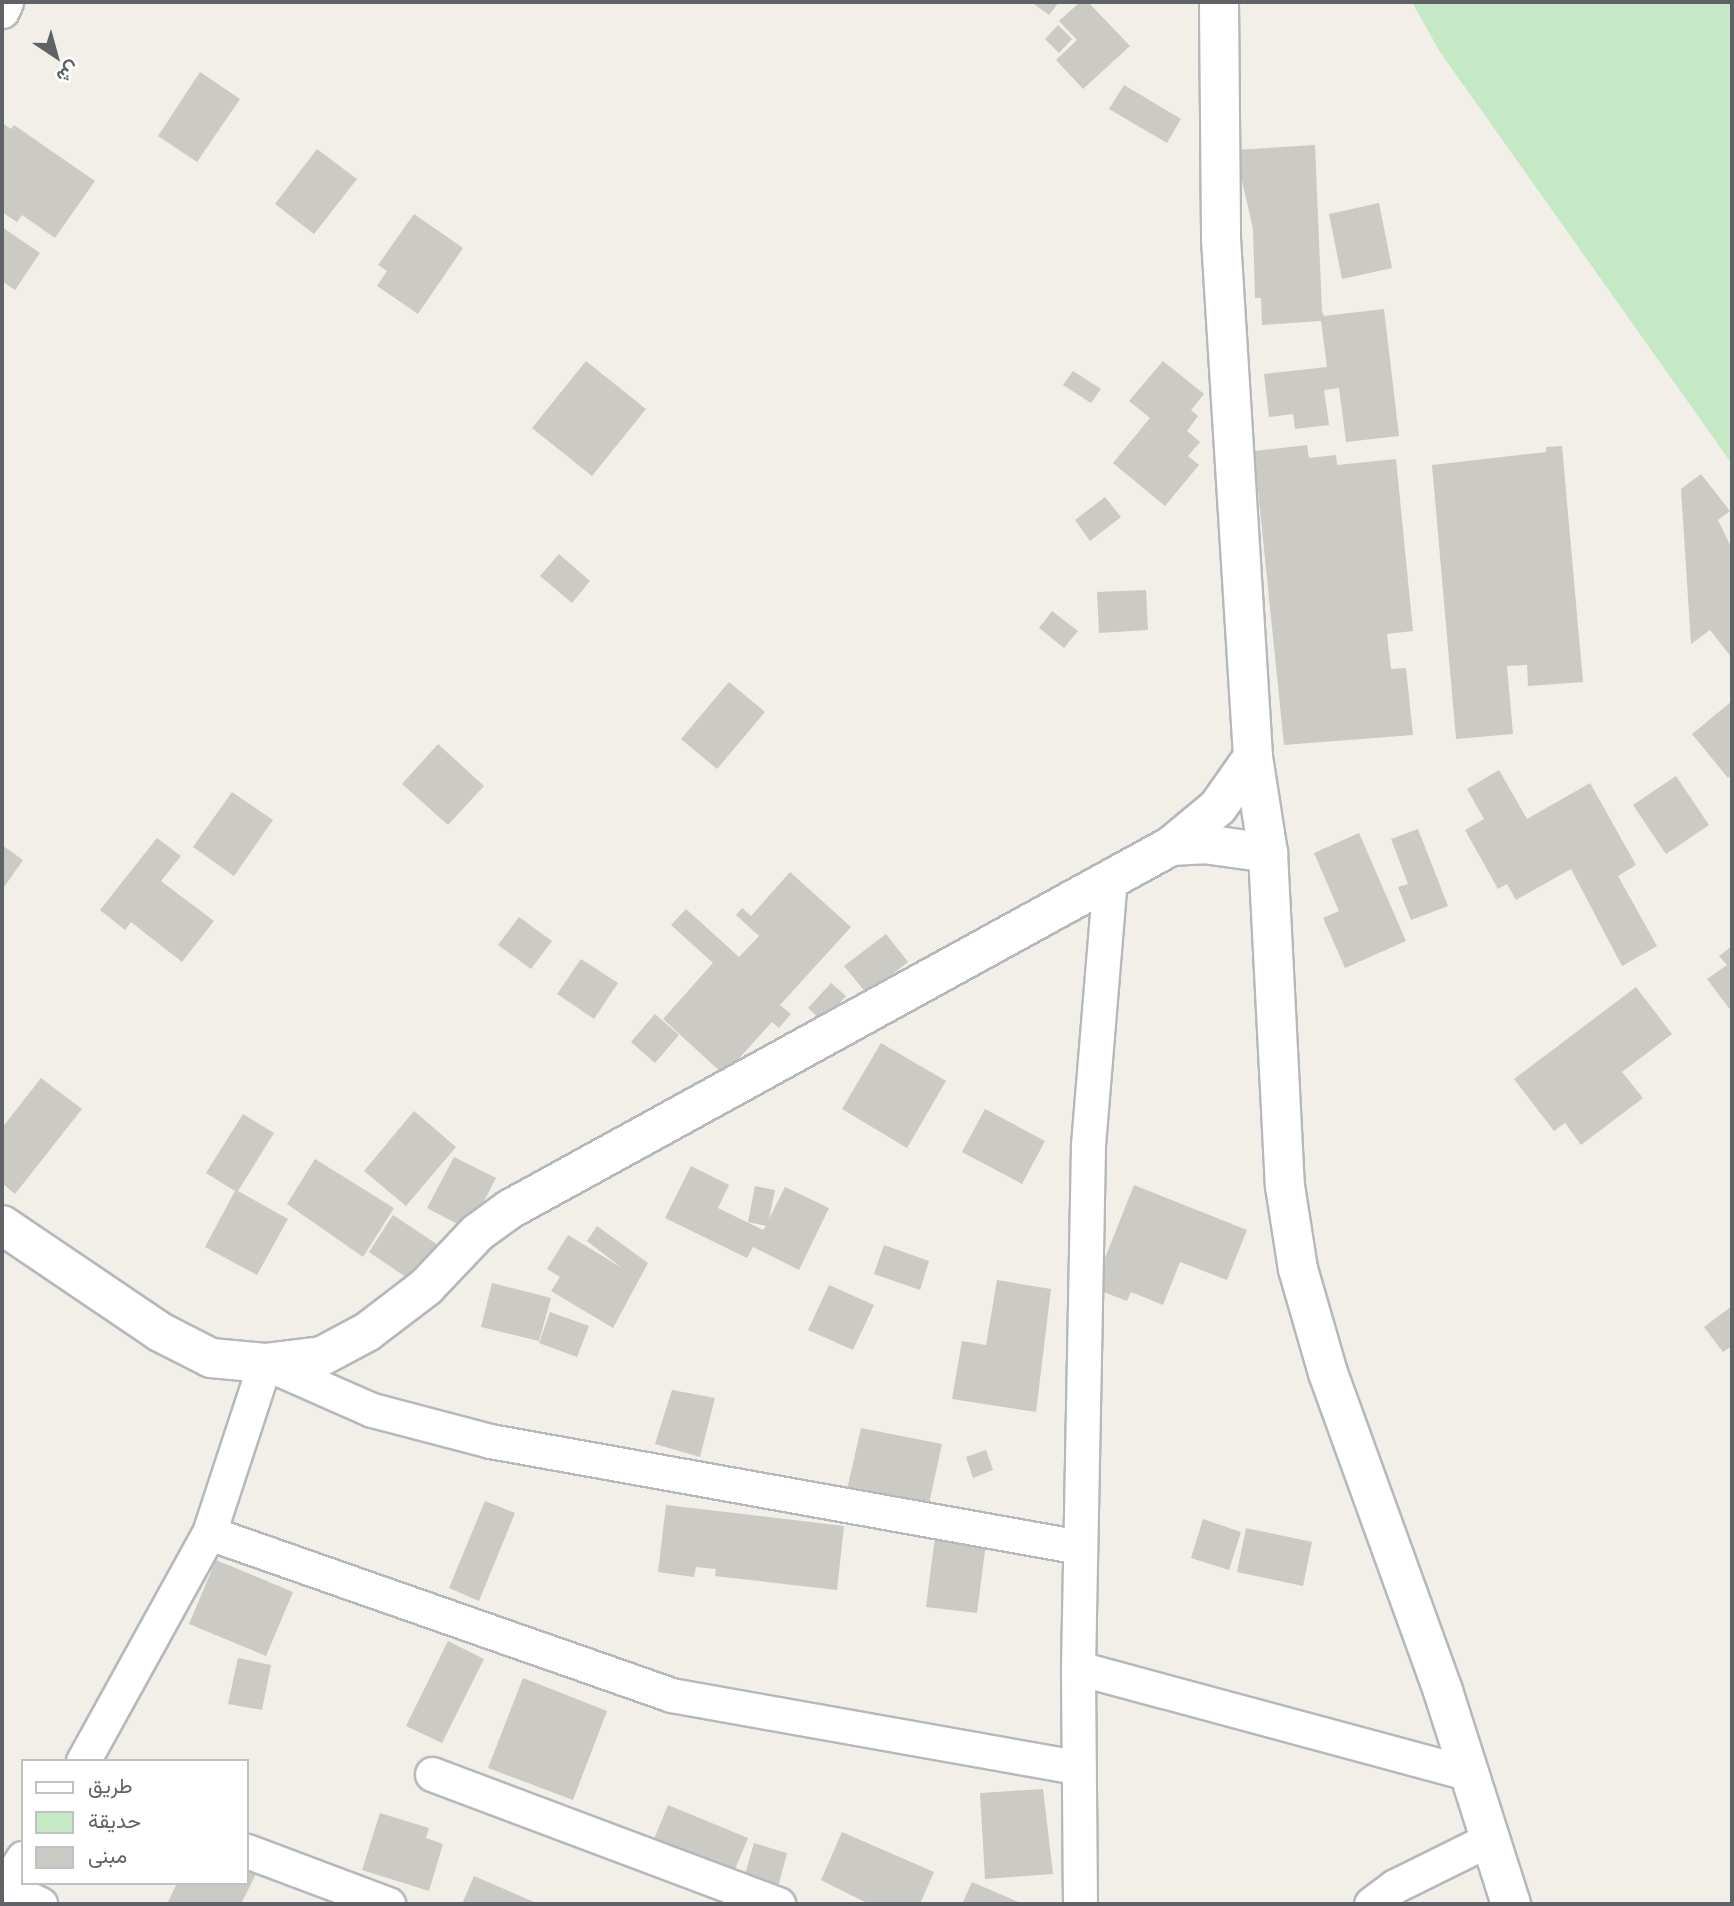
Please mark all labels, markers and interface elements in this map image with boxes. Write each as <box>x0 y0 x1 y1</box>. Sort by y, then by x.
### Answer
north arrow <box>21 21 91 91</box>
text: ش <box>51 56 85 90</box>
legend <box>21 1759 248 1885</box>
text: طريق <box>88 1771 133 1799</box>
text: حديقة <box>88 1806 141 1834</box>
text: مبنى <box>88 1841 127 1869</box>

